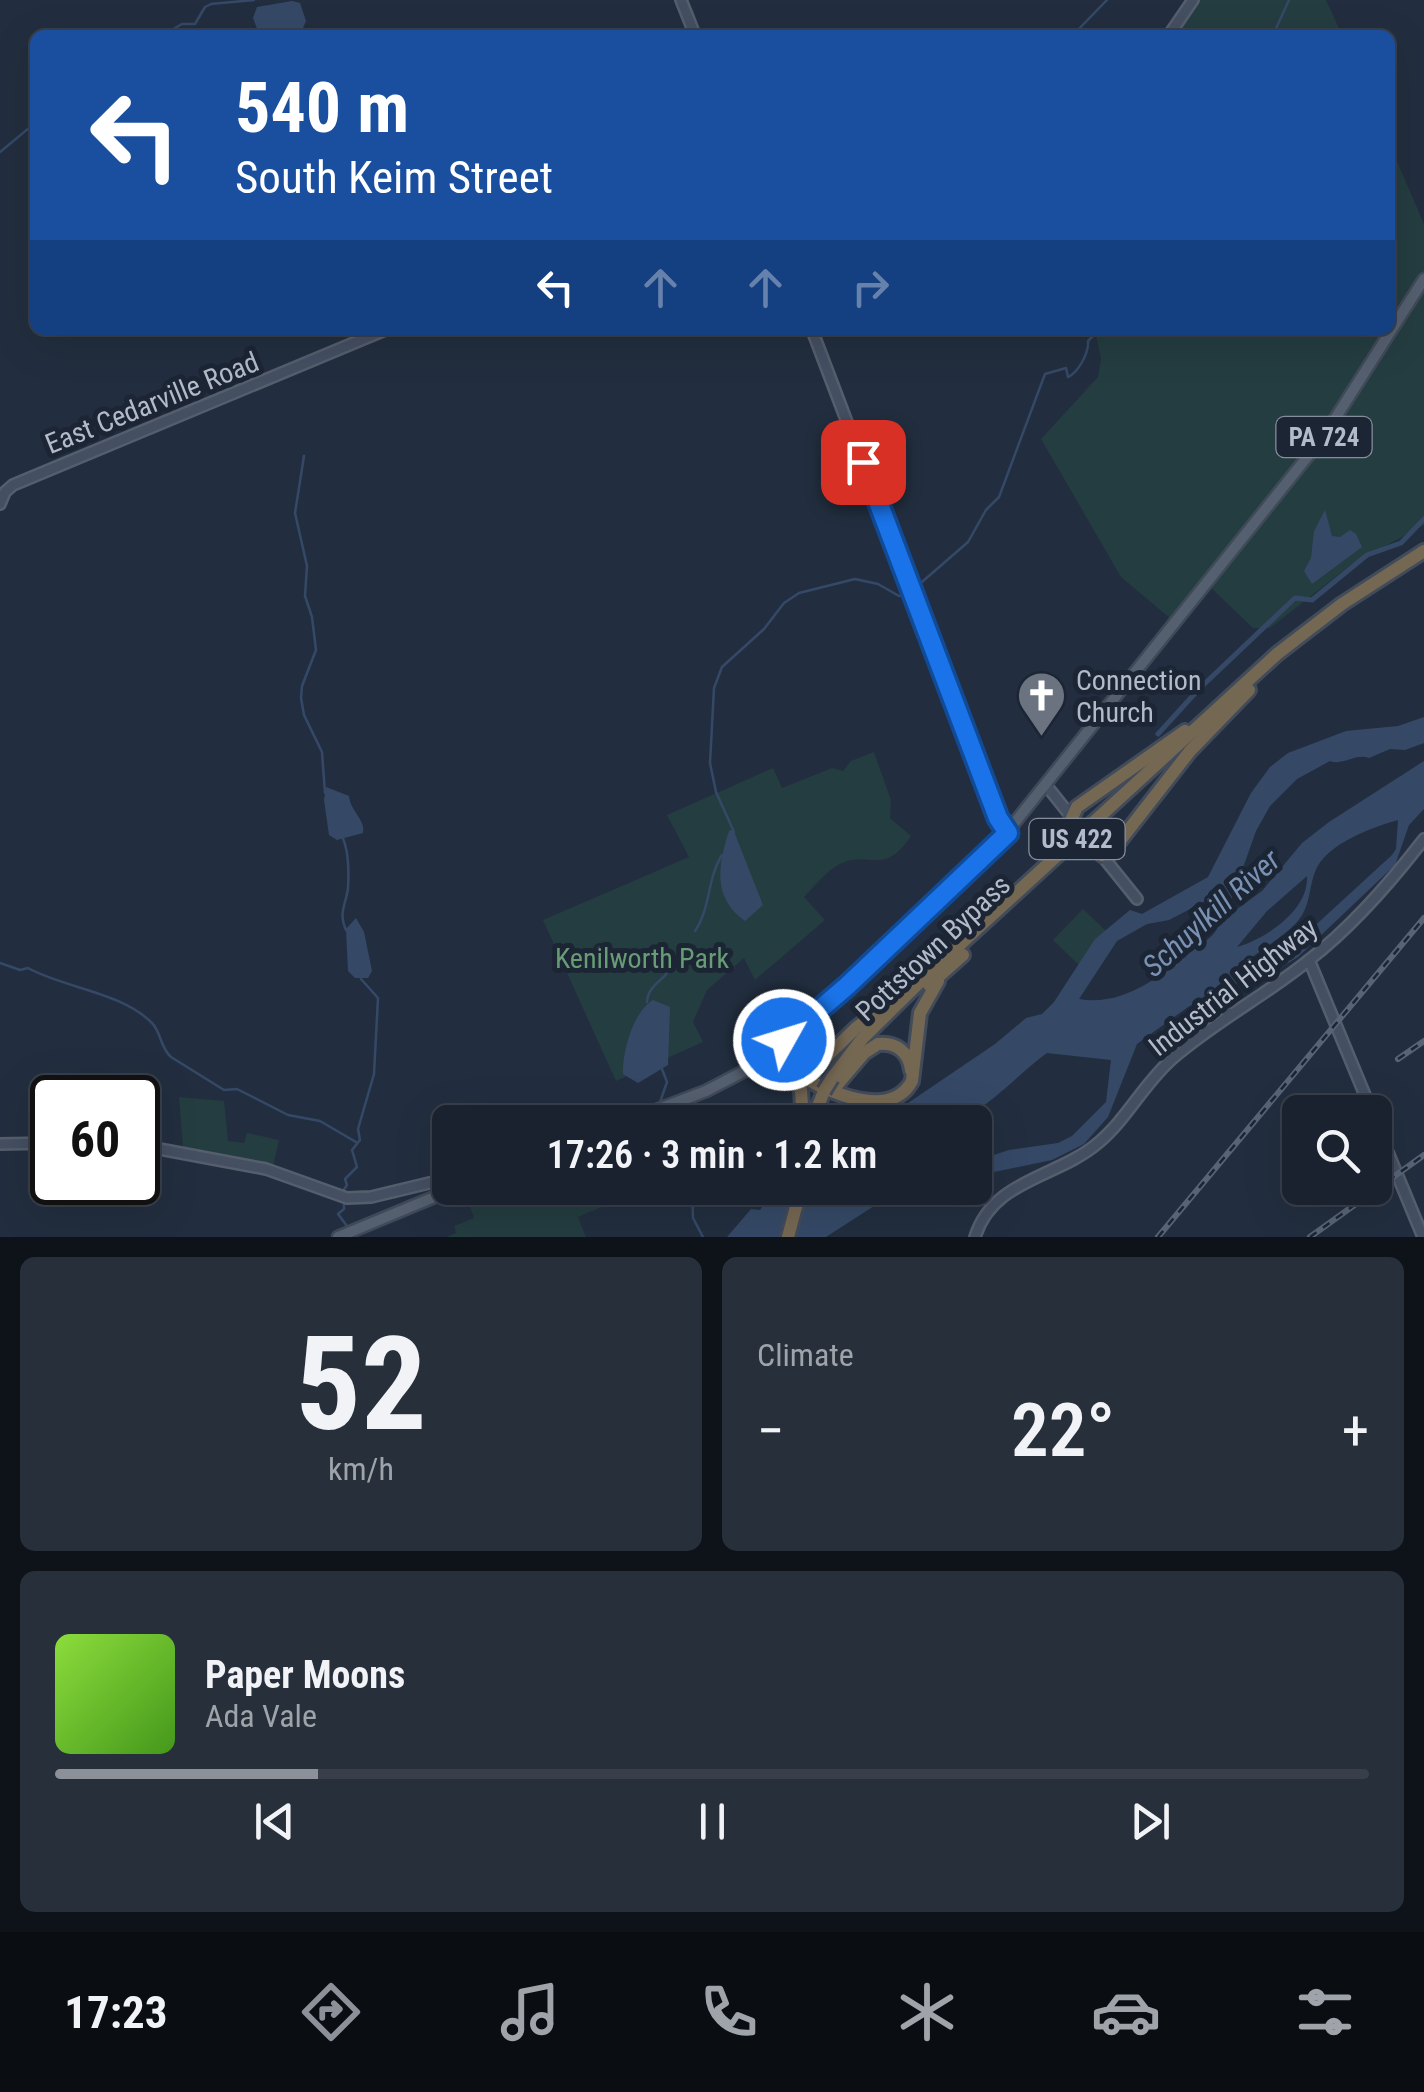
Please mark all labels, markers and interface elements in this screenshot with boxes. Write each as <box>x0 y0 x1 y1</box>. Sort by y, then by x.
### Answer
text: 540 m <box>235 67 409 149</box>
icon: left <box>70 70 200 200</box>
text: South Keim Street <box>235 151 553 204</box>
icon: left <box>528 260 583 315</box>
icon: ahead <box>633 260 688 315</box>
icon: ahead <box>738 260 793 315</box>
icon: right <box>843 260 898 315</box>
street label: East Cedarville Road <box>41 345 263 461</box>
road number: PA 724 <box>1276 417 1372 457</box>
pin <box>821 420 906 505</box>
icon: arrive <box>836 435 891 490</box>
place label: Connection Church <box>1076 664 1201 729</box>
church icon: Connection Church <box>1015 670 1067 738</box>
road number: US 422 <box>1030 819 1124 859</box>
water label: Schuylkill River <box>1135 842 1288 984</box>
street label: Pottstown Bypass <box>849 868 1017 1028</box>
street label: Industrial Highway <box>1142 911 1324 1063</box>
park label: Kenilworth Park <box>555 942 729 975</box>
position arrow <box>732 988 836 1092</box>
speed limit sign: 60 <box>30 1075 160 1205</box>
map controls <box>1282 1095 1392 1205</box>
button: search <box>1282 1095 1392 1205</box>
text: 17:26 · 3 min · 1.2 km <box>547 1133 877 1177</box>
text: 52 <box>295 1308 427 1461</box>
text: Climate <box>757 1336 854 1374</box>
text: 22° <box>1011 1386 1115 1474</box>
text: − <box>757 1399 785 1463</box>
text: + <box>1342 1399 1369 1463</box>
text: km/h <box>328 1450 394 1488</box>
text: Paper Moons <box>205 1653 405 1697</box>
text: Ada Vale <box>205 1697 317 1735</box>
icon: previous <box>247 1794 302 1849</box>
icon: pause <box>685 1794 740 1849</box>
icon: next <box>1123 1794 1178 1849</box>
icon: directions <box>296 1977 366 2047</box>
icon: music <box>495 1977 565 2047</box>
icon: phone <box>694 1977 764 2047</box>
icon: climate <box>892 1977 962 2047</box>
icon: car <box>1091 1977 1161 2047</box>
icon: filters <box>1290 1977 1360 2047</box>
text: 17:23 <box>64 1986 168 2039</box>

